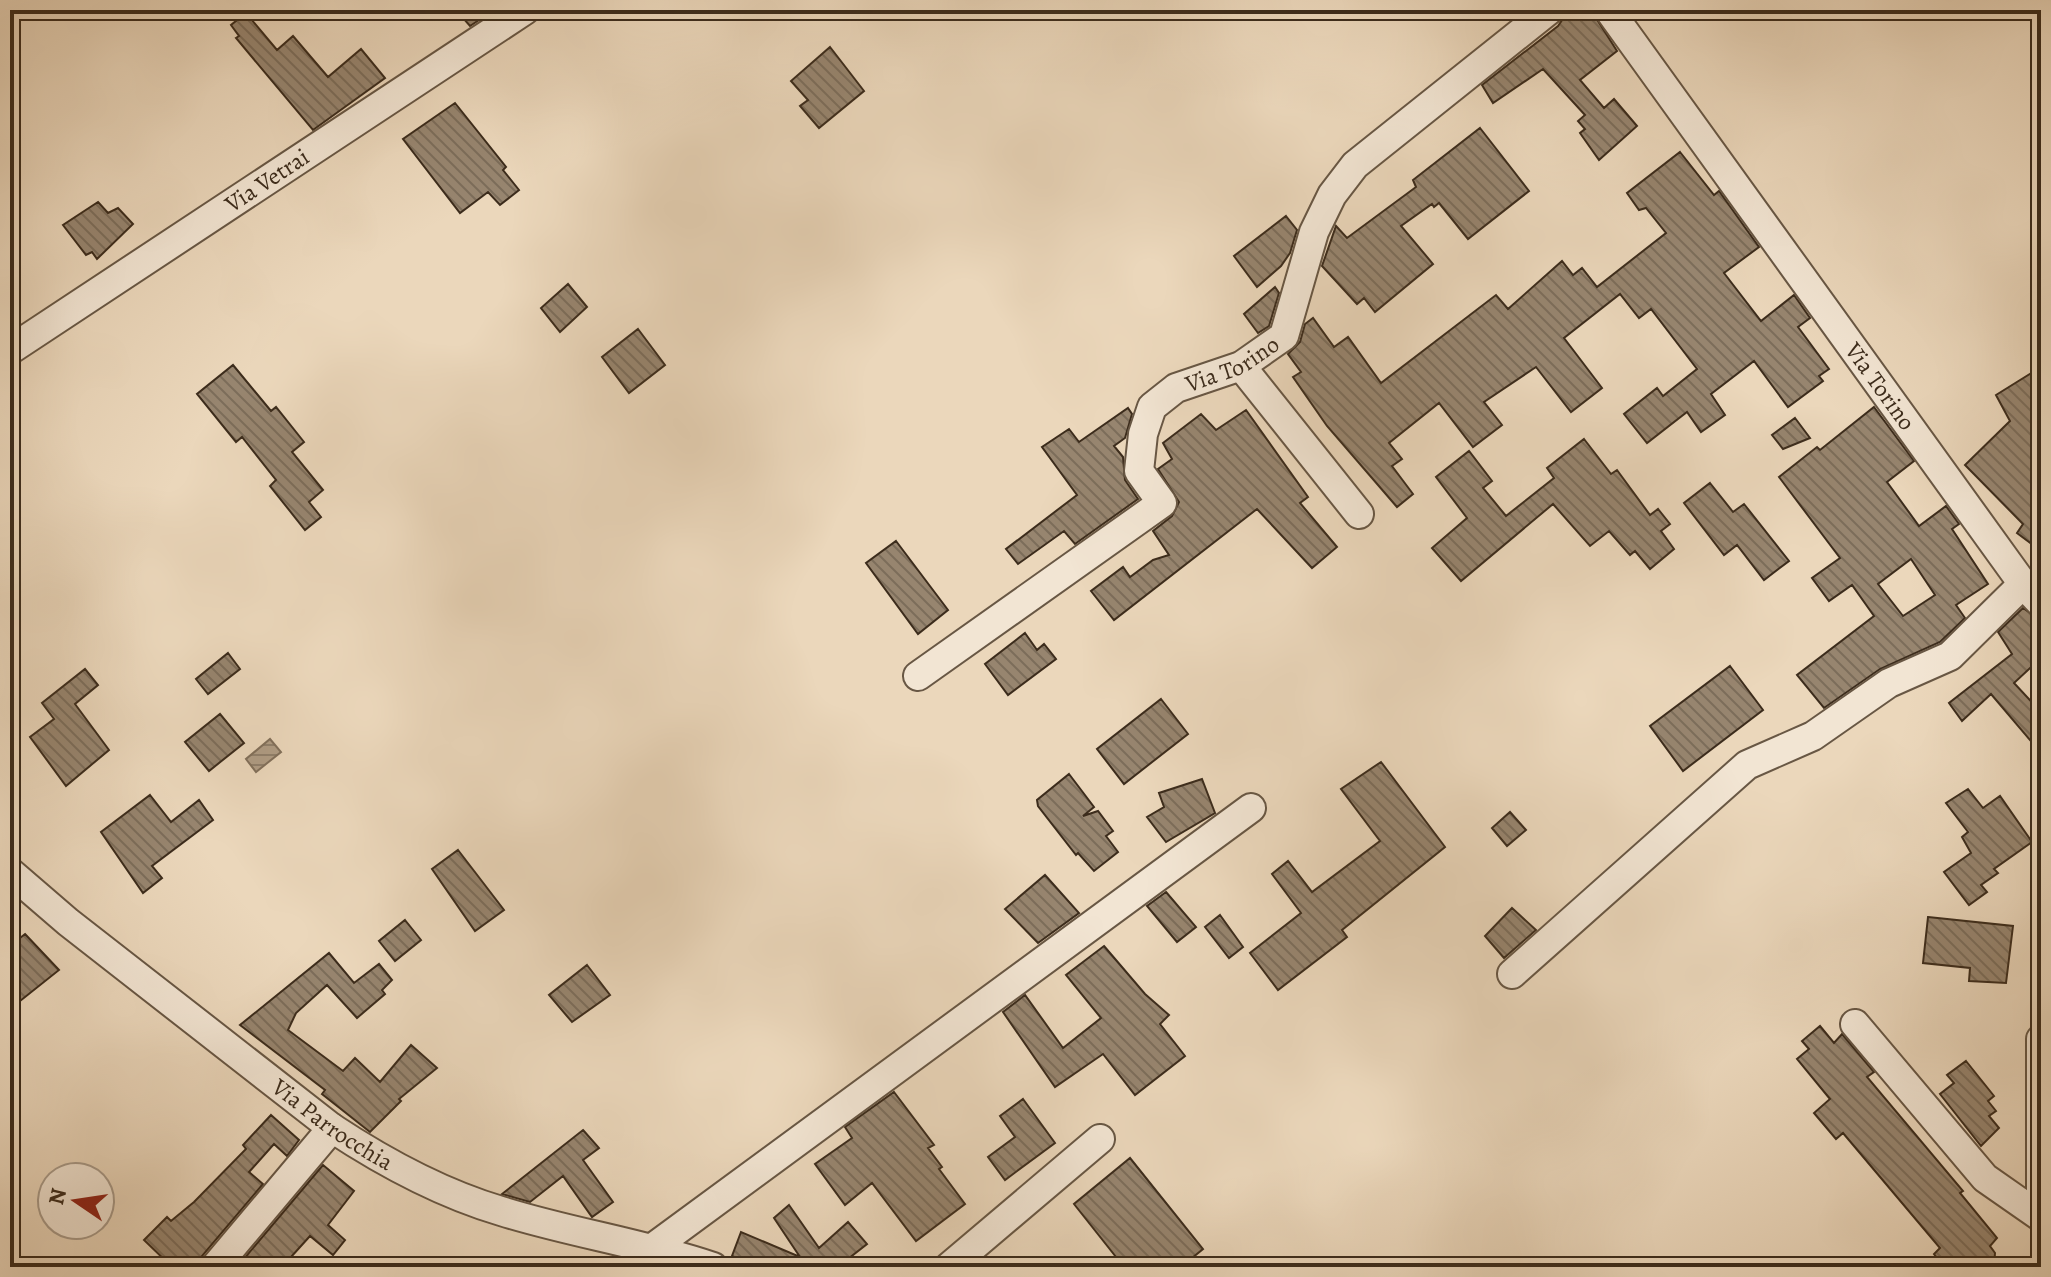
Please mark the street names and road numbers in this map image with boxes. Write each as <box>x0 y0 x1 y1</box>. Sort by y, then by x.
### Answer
street label: Via Vetrai <box>218 141 315 220</box>
street label: Via Torino <box>1180 328 1286 400</box>
street label: Via Torino <box>1837 335 1923 437</box>
street label: Via Parrocchia <box>265 1070 400 1178</box>

